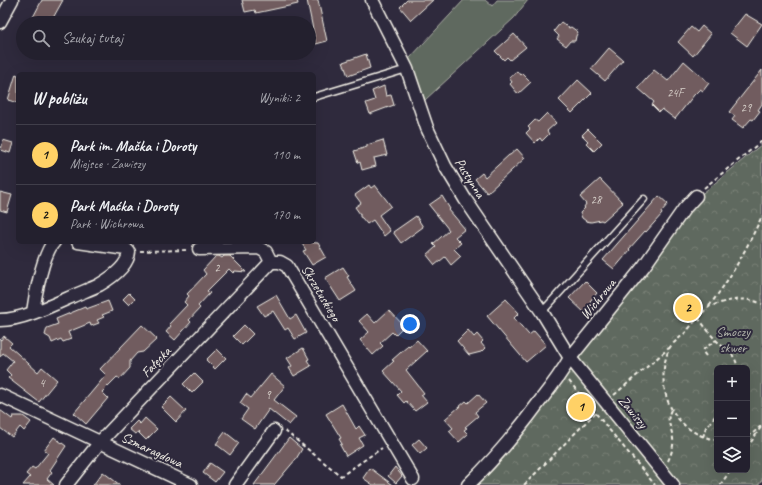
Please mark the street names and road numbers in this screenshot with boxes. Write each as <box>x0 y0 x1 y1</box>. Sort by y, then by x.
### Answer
street label: Pustynna <box>451 155 490 202</box>
street label: Skrzetuskiego <box>298 262 346 326</box>
street label: Wichrowa <box>576 274 620 323</box>
street label: Fałęcka <box>138 342 175 381</box>
street label: Zawiszy <box>615 392 652 433</box>
street label: Szmaragdowa <box>119 428 186 472</box>

